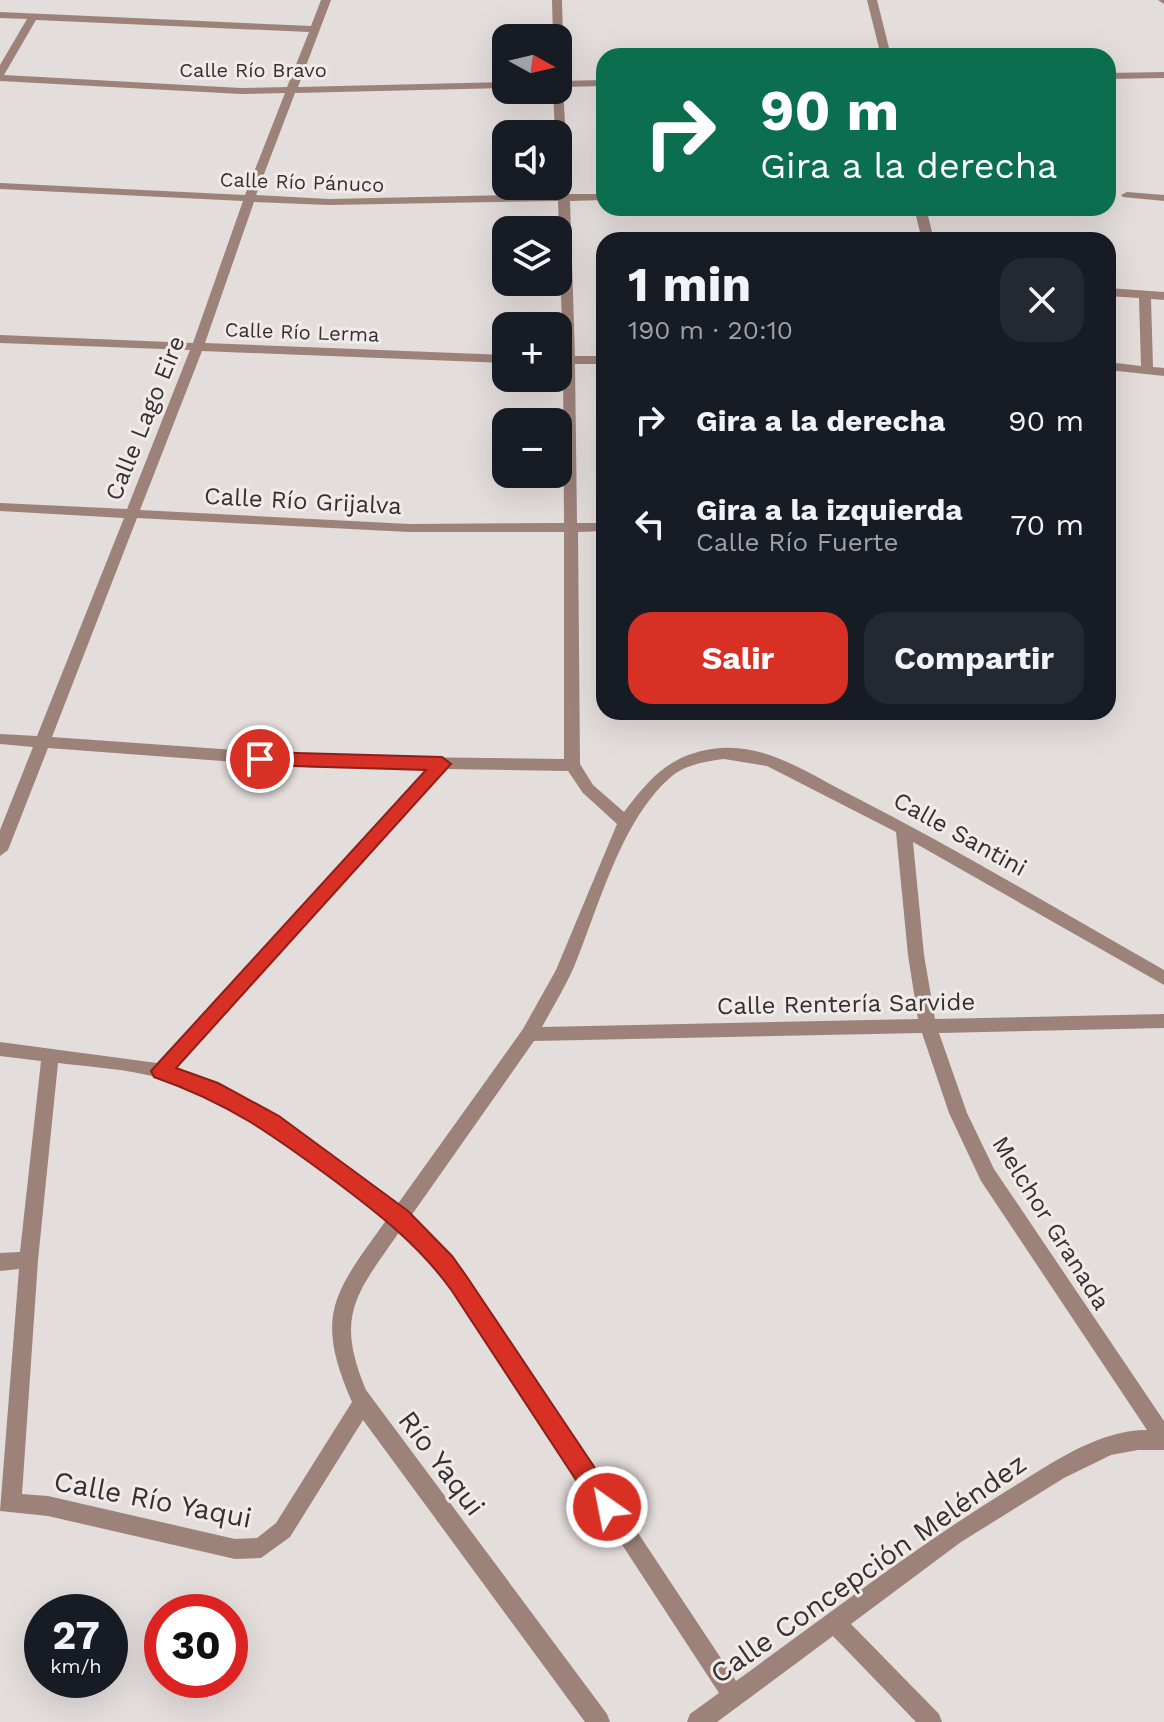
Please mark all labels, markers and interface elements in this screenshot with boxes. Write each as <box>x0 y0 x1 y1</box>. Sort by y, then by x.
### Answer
north arrow <box>492 24 572 104</box>
map controls <box>492 24 572 488</box>
street label: Calle Río Bravo <box>179 58 327 82</box>
text: 90 m <box>760 78 899 144</box>
icon: right <box>628 80 732 184</box>
button: sound <box>492 120 572 200</box>
text: Gira a la derecha <box>760 145 1057 187</box>
street label: Calle Río Pánuco <box>219 167 385 197</box>
button: layers <box>492 216 572 296</box>
text: 1 min <box>628 256 751 313</box>
button: close <box>1000 258 1084 342</box>
button: + <box>492 312 572 392</box>
text: 190 m · 20:10 <box>628 315 793 345</box>
street label: Calle Río Lerma <box>224 317 380 347</box>
street label: Calle Lago Eire <box>99 332 191 504</box>
icon: right <box>628 398 672 442</box>
text: Gira a la derecha <box>696 403 945 438</box>
text: 90 m <box>1008 403 1084 438</box>
button: − <box>492 408 572 488</box>
street label: Calle Río Grijalva <box>204 482 402 520</box>
text: Gira a la izquierda <box>696 492 963 527</box>
icon: left <box>628 502 672 546</box>
text: 70 m <box>1010 507 1084 542</box>
text: Calle Río Fuerte <box>696 527 898 557</box>
button: Salir <box>628 612 848 704</box>
button: Compartir <box>864 612 1084 704</box>
pin <box>226 725 294 793</box>
icon: arrive <box>238 737 282 781</box>
street label: Calle Santini <box>889 786 1031 882</box>
street label: Calle Rentería Sarvide <box>717 988 975 1020</box>
street label: Melchor Granada <box>986 1131 1116 1315</box>
street label: Río Yaqui <box>391 1404 492 1522</box>
street label: Calle Concepción Meléndez <box>704 1446 1033 1690</box>
street label: Calle Río Yaqui <box>51 1464 255 1535</box>
position arrow <box>565 1465 649 1549</box>
speed limit sign: 30 <box>144 1594 248 1698</box>
text: 27 <box>52 1612 100 1659</box>
text: km/h <box>50 1654 102 1678</box>

